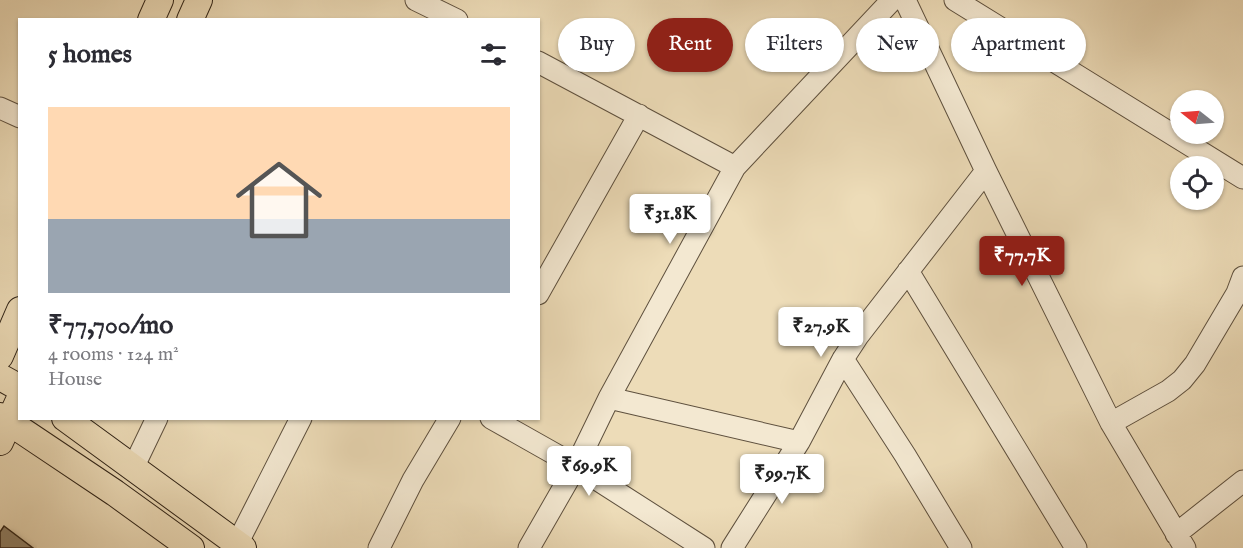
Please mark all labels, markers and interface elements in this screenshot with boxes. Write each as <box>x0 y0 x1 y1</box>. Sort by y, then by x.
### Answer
chip: Buy <box>558 18 635 72</box>
chip: Rent <box>647 18 733 72</box>
chip: Filters <box>745 18 844 72</box>
chip: New <box>856 18 939 72</box>
chip: Apartment <box>951 18 1086 72</box>
text: 5 homes <box>48 38 132 71</box>
icon: filters <box>477 38 510 71</box>
north arrow <box>1170 90 1224 144</box>
map controls <box>1170 90 1224 210</box>
icon: home <box>225 146 333 254</box>
button: locate <box>1170 156 1224 210</box>
pin: ₹31.8K <box>621 194 719 245</box>
text: ₹31.8K <box>644 201 696 226</box>
pin: ₹77.7K <box>973 236 1071 287</box>
text: ₹77.7K <box>993 243 1051 268</box>
pin: ₹27.9K <box>772 307 870 358</box>
text: ₹77,700/mo <box>48 309 173 342</box>
text: ₹27.9K <box>792 314 850 339</box>
text: 4 rooms · 124 m² <box>48 342 179 367</box>
text: House <box>48 367 102 392</box>
pin: ₹69.9K <box>540 446 638 497</box>
text: ₹69.9K <box>561 453 617 478</box>
pin: ₹99.7K <box>733 454 831 505</box>
text: ₹99.7K <box>754 461 810 486</box>

